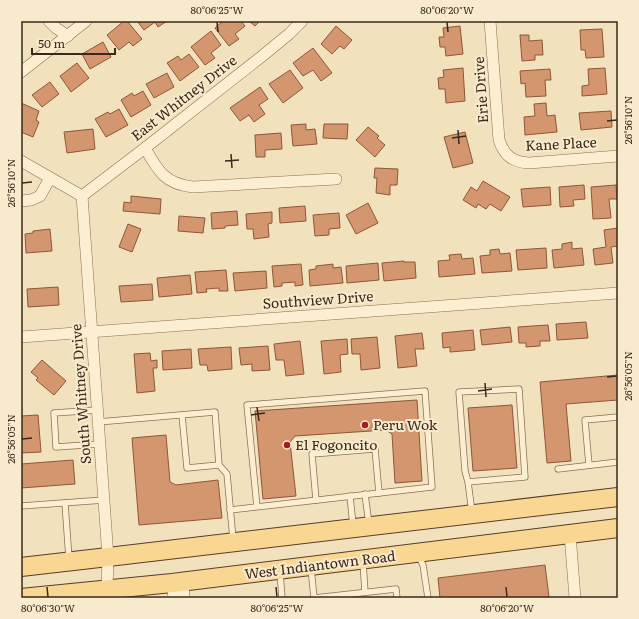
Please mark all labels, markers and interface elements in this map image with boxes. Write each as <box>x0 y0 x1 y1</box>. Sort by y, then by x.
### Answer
text: 80°06'25"W <box>190 2 244 17</box>
text: 80°06'20"W <box>420 2 474 17</box>
scale bar <box>32 30 115 56</box>
text: 50 m <box>38 34 65 52</box>
street label: East Whitney Drive <box>126 50 240 145</box>
street label: Erie Drive <box>468 56 492 124</box>
text: 26°56'10"N <box>620 96 635 144</box>
street label: Kane Place <box>525 131 597 155</box>
text: 26°56'10"N <box>3 159 18 207</box>
street label: Southview Drive <box>262 285 374 313</box>
street label: South Whitney Drive <box>65 323 95 465</box>
text: 26°56'05"N <box>620 351 635 401</box>
text: 26°56'05"N <box>3 414 18 464</box>
place label: Peru Wok <box>373 414 438 434</box>
marker: Peru Wok <box>360 420 370 430</box>
place label: El Fogoncito <box>295 434 377 454</box>
marker: El Fogoncito <box>282 440 292 450</box>
street label: West Indiantown Road <box>243 545 397 583</box>
text: 80°06'30"W <box>21 600 75 615</box>
text: 80°06'25"W <box>250 600 304 615</box>
text: 80°06'20"W <box>480 600 534 615</box>

